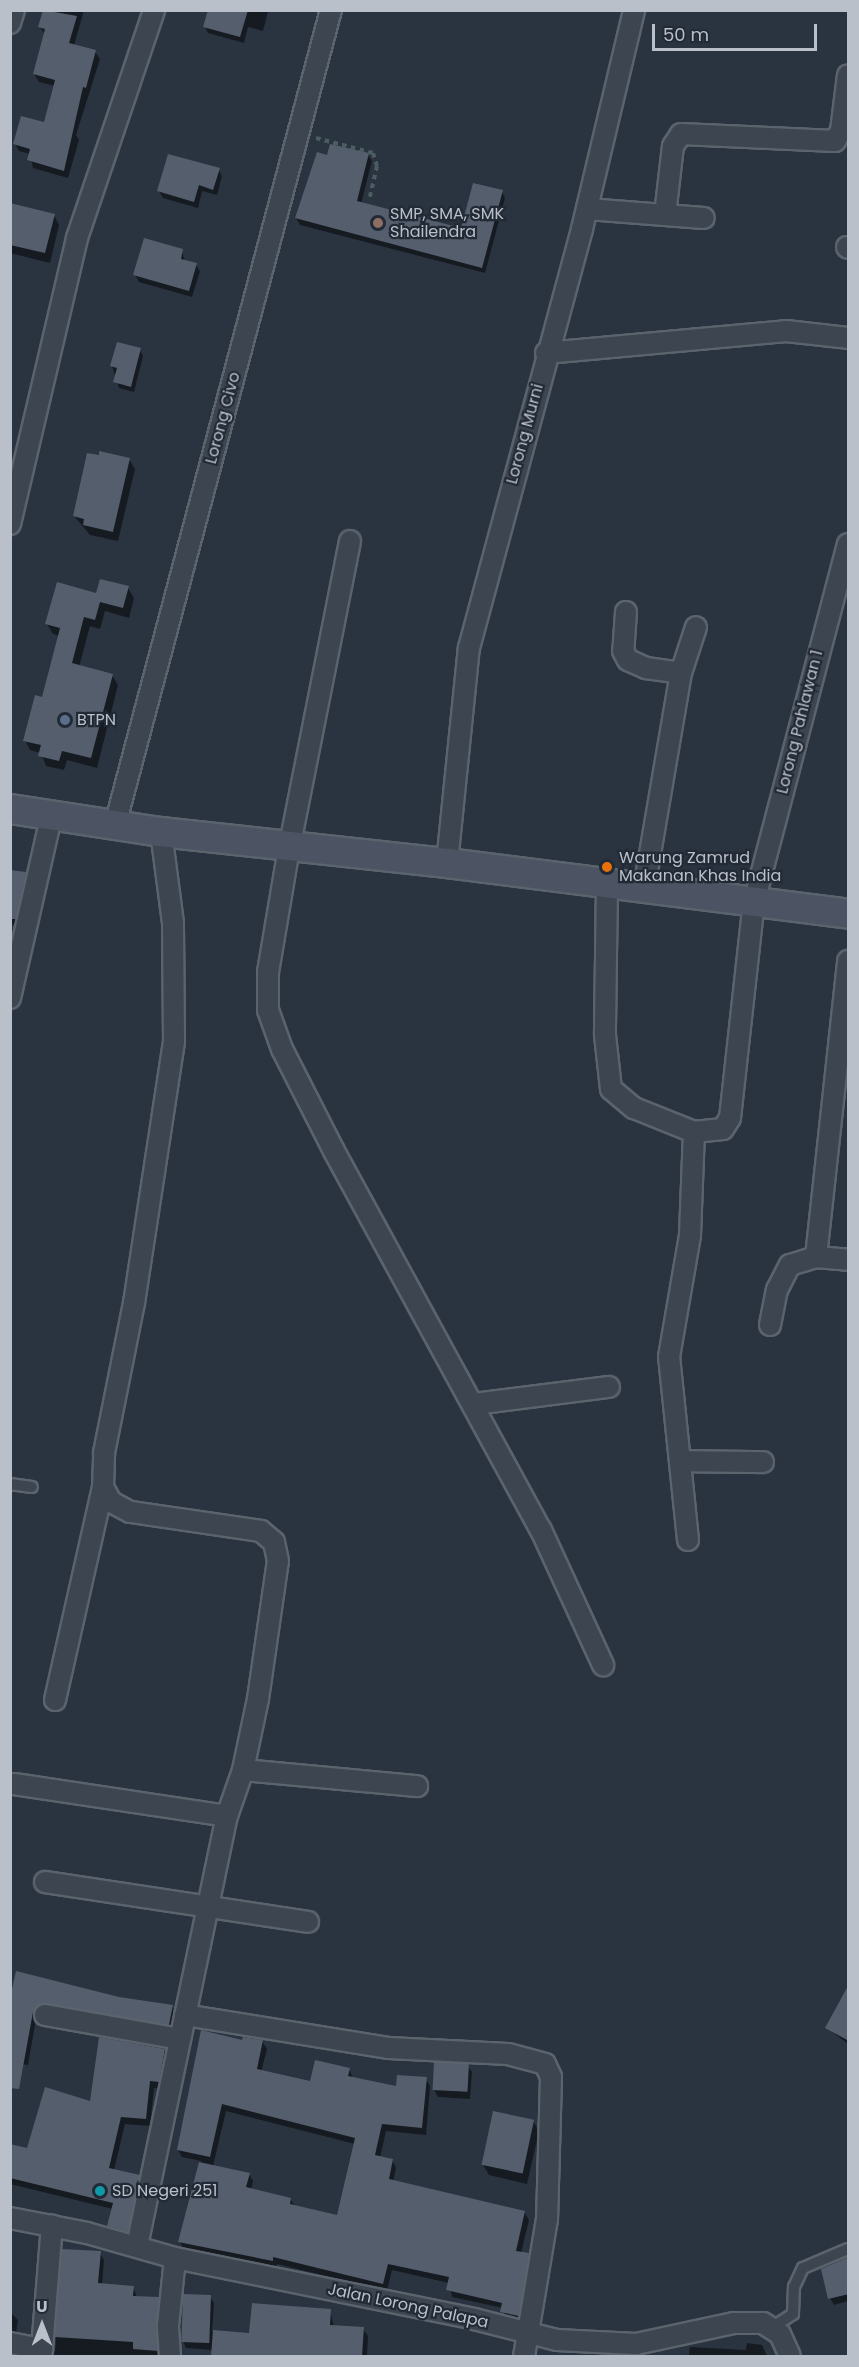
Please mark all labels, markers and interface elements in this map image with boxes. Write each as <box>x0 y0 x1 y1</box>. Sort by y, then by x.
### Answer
scale bar <box>655 12 820 50</box>
text: 50 m <box>663 22 709 47</box>
place label: SMP, SMA, SMK Shailendra <box>390 204 504 242</box>
marker: SMP, SMA, SMK Shailendra <box>371 216 385 230</box>
street label: Lorong Civo <box>202 370 244 466</box>
street label: Lorong Murni <box>502 382 548 486</box>
street label: Lorong Pahlawan 1 <box>773 648 827 796</box>
place label: BTPN <box>77 710 116 730</box>
marker: BTPN <box>58 713 72 727</box>
place label: Warung Zamrud Makanan Khas India <box>619 848 781 886</box>
marker: Warung Zamrud Makanan Khas India <box>600 860 614 874</box>
place label: SD Negeri 251 <box>112 2181 217 2201</box>
marker: SD Negeri 251 <box>93 2184 107 2198</box>
street label: Jalan Lorong Palapa <box>326 2280 490 2332</box>
north arrow <box>12 2295 72 2355</box>
text: U <box>36 2295 48 2318</box>

